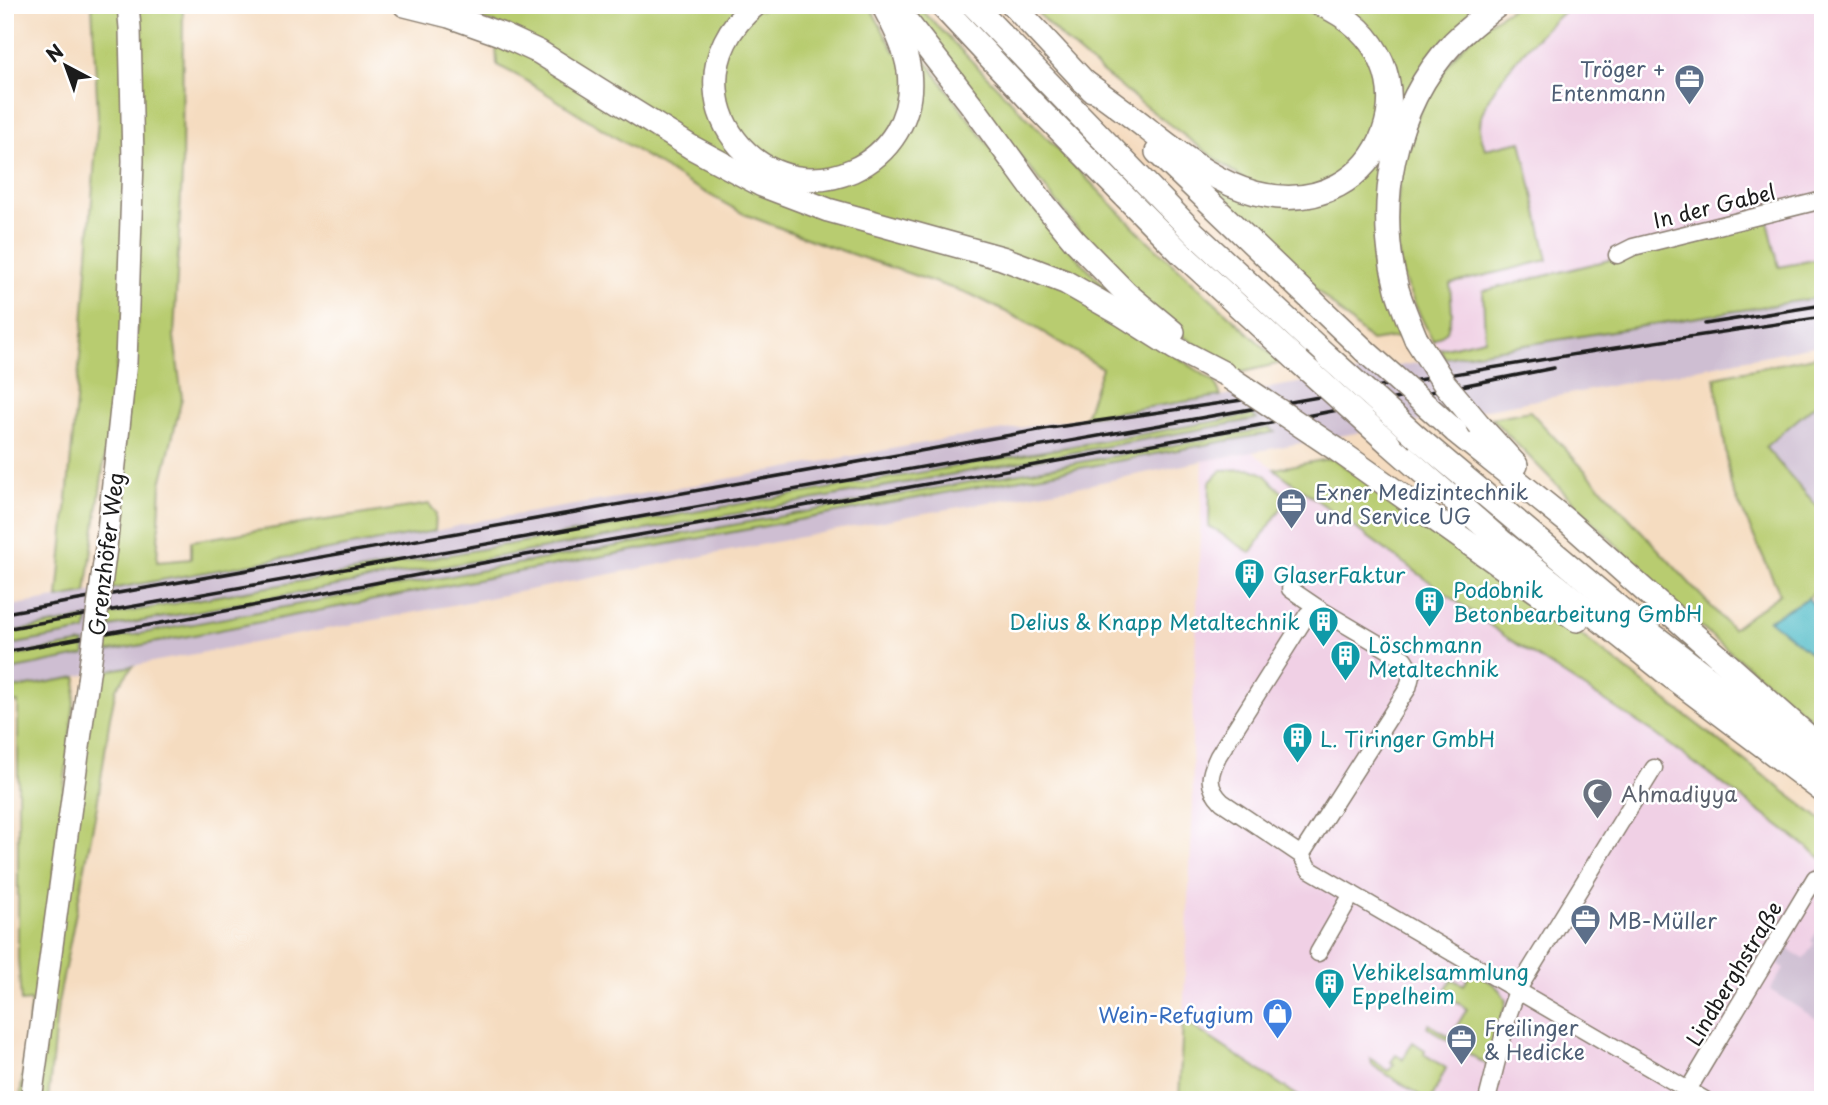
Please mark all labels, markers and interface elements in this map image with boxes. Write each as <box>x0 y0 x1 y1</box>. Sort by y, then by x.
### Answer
north arrow <box>32 32 102 102</box>
text: N <box>39 37 69 68</box>
place label: Tröger + Entenmann <box>1551 52 1666 108</box>
office icon: Tröger + Entenmann <box>1672 63 1706 107</box>
street label: In der Gabel <box>1649 174 1779 236</box>
street label: Grenzhöfer Weg <box>79 471 131 637</box>
place label: Exner Medizintechnik und Service UG <box>1315 475 1529 531</box>
office icon: Exner Medizintechnik und Service UG <box>1275 486 1309 530</box>
building icon: GlaserFaktur <box>1233 557 1267 601</box>
place label: GlaserFaktur <box>1273 558 1406 590</box>
place label: Podobnik Betonbearbeitung GmbH <box>1453 573 1702 629</box>
building icon: Podobnik Betonbearbeitung GmbH <box>1413 584 1447 628</box>
building icon: Delius & Knapp Metaltechnik <box>1306 604 1340 648</box>
place label: Delius & Knapp Metaltechnik <box>1009 605 1300 637</box>
place label: Löschmann Metaltechnik <box>1368 628 1499 684</box>
building icon: Löschmann Metaltechnik <box>1328 639 1362 683</box>
building icon: L. Tiringer GmbH <box>1280 721 1314 765</box>
place label: L. Tiringer GmbH <box>1320 722 1495 754</box>
mosque icon: Ahmadiyya <box>1581 776 1615 820</box>
place label: Ahmadiyya <box>1621 777 1737 809</box>
street label: Lindberghstraße <box>1677 894 1789 1052</box>
office icon: MB-Müller <box>1568 903 1602 947</box>
place label: MB-Müller <box>1608 904 1717 936</box>
place label: Vehikelsammlung Eppelheim <box>1352 955 1529 1011</box>
building icon: Vehikelsammlung Eppelheim <box>1312 966 1346 1010</box>
shop icon: Wein-Refugium <box>1260 997 1294 1041</box>
place label: Wein-Refugium <box>1098 998 1254 1030</box>
place label: Freilinger & Hedicke <box>1484 1011 1585 1067</box>
office icon: Freilinger & Hedicke <box>1444 1022 1478 1066</box>

